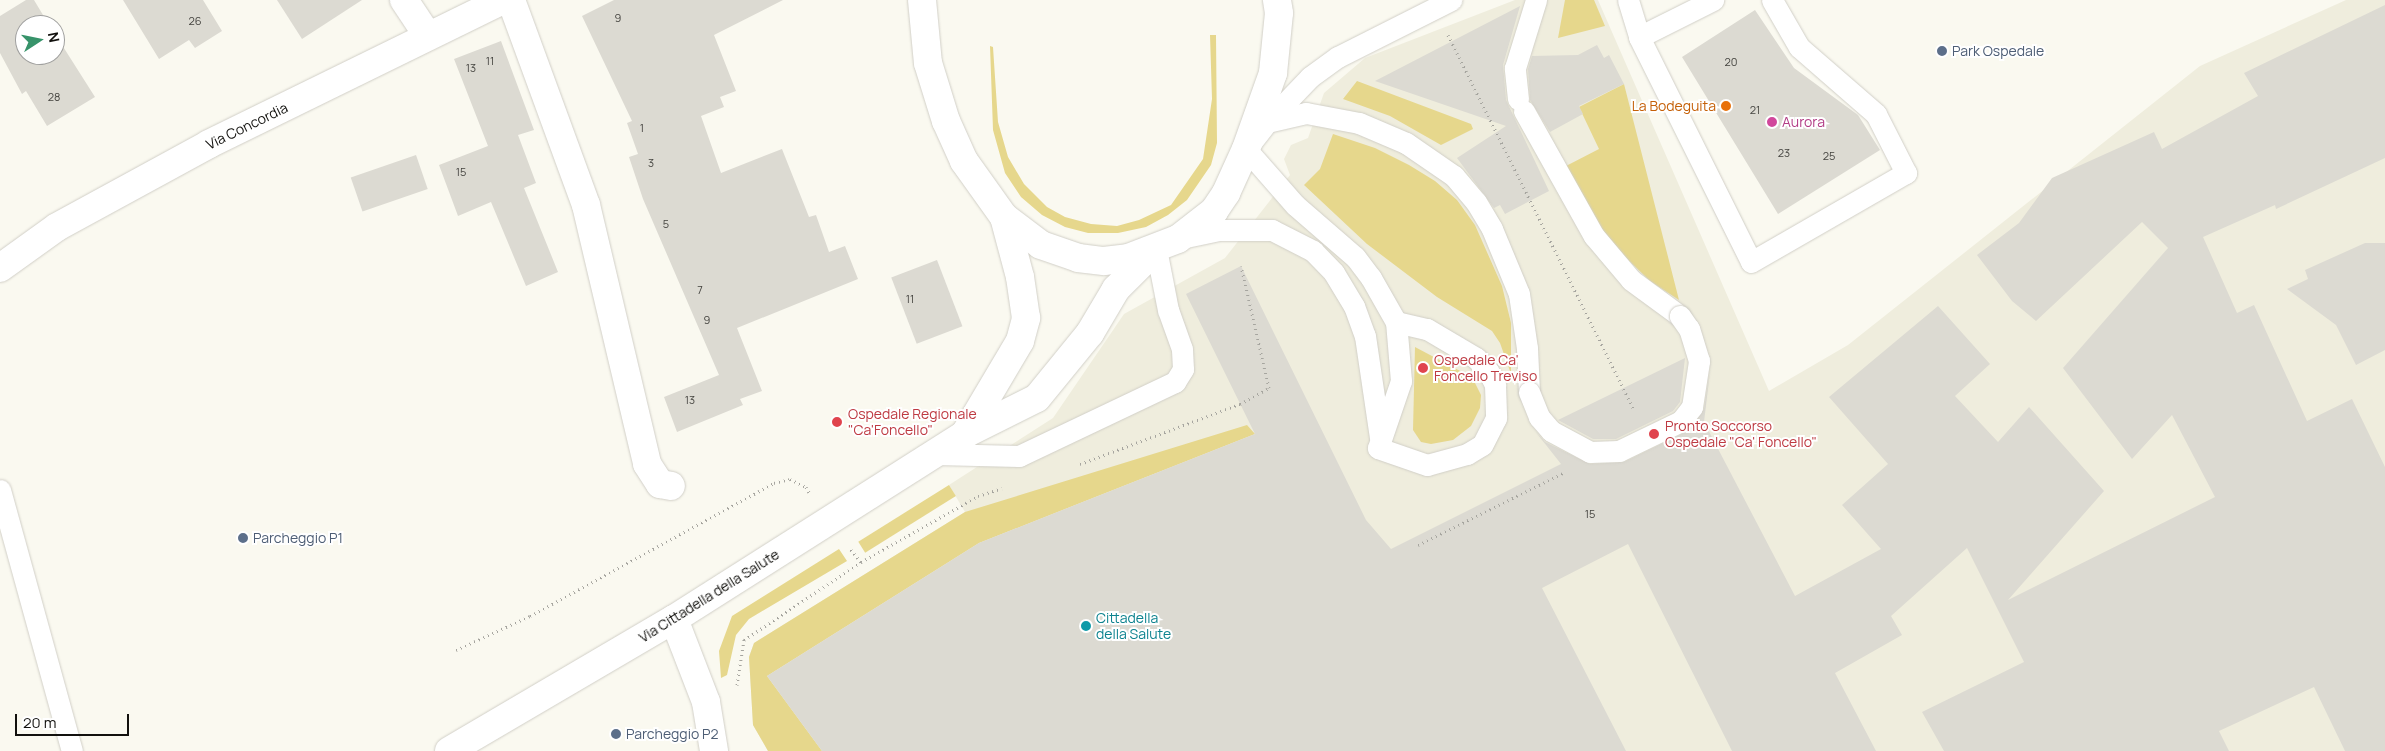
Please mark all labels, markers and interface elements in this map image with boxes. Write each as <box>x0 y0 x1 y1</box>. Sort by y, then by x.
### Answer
house number: 9 <box>615 11 621 25</box>
house number: 26 <box>188 14 202 28</box>
north arrow <box>15 15 65 65</box>
text: N <box>44 30 65 44</box>
place label: Park Ospedale <box>1952 43 2044 59</box>
marker: Park Ospedale <box>1936 45 1948 57</box>
house number: 11 <box>486 54 494 68</box>
house number: 20 <box>1725 55 1737 69</box>
house number: 13 <box>466 61 476 75</box>
house number: 28 <box>48 90 60 104</box>
place label: La Bodeguita <box>1632 98 1716 114</box>
street label: Via Concordia <box>203 99 291 153</box>
marker: La Bodeguita <box>1720 100 1732 112</box>
house number: 21 <box>1750 103 1760 117</box>
place label: Aurora <box>1782 114 1825 130</box>
marker: Aurora <box>1766 116 1778 128</box>
house number: 1 <box>640 121 644 135</box>
house number: 23 <box>1778 146 1790 160</box>
house number: 25 <box>1823 149 1835 163</box>
house number: 3 <box>648 156 654 170</box>
house number: 15 <box>456 165 466 179</box>
house number: 5 <box>663 217 669 231</box>
house number: 7 <box>697 283 703 297</box>
house number: 11 <box>906 292 914 306</box>
house number: 9 <box>704 313 710 327</box>
place label: Ospedale Ca' Foncello Treviso <box>1434 352 1537 384</box>
marker: Ospedale Ca' Foncello Treviso <box>1416 361 1430 375</box>
house number: 13 <box>685 393 695 407</box>
place label: Ospedale Regionale "Ca'Foncello" <box>848 406 977 438</box>
marker: Ospedale Regionale "Ca'Foncello" <box>830 415 844 429</box>
place label: Pronto Soccorso Ospedale "Ca' Foncello" <box>1665 418 1817 451</box>
marker: Pronto Soccorso Ospedale "Ca' Foncello" <box>1647 427 1661 441</box>
house number: 15 <box>1585 507 1595 521</box>
place label: Parcheggio P1 <box>253 530 343 546</box>
marker: Parcheggio P1 <box>237 532 249 544</box>
street label: Via Cittadella della Salute <box>636 546 782 646</box>
place label: Cittadella della Salute <box>1096 610 1171 642</box>
marker: Cittadella della Salute <box>1080 620 1092 632</box>
scale bar <box>18 704 131 736</box>
text: 20 m <box>23 712 56 733</box>
place label: Parcheggio P2 <box>626 726 718 742</box>
marker: Parcheggio P2 <box>610 728 622 740</box>

